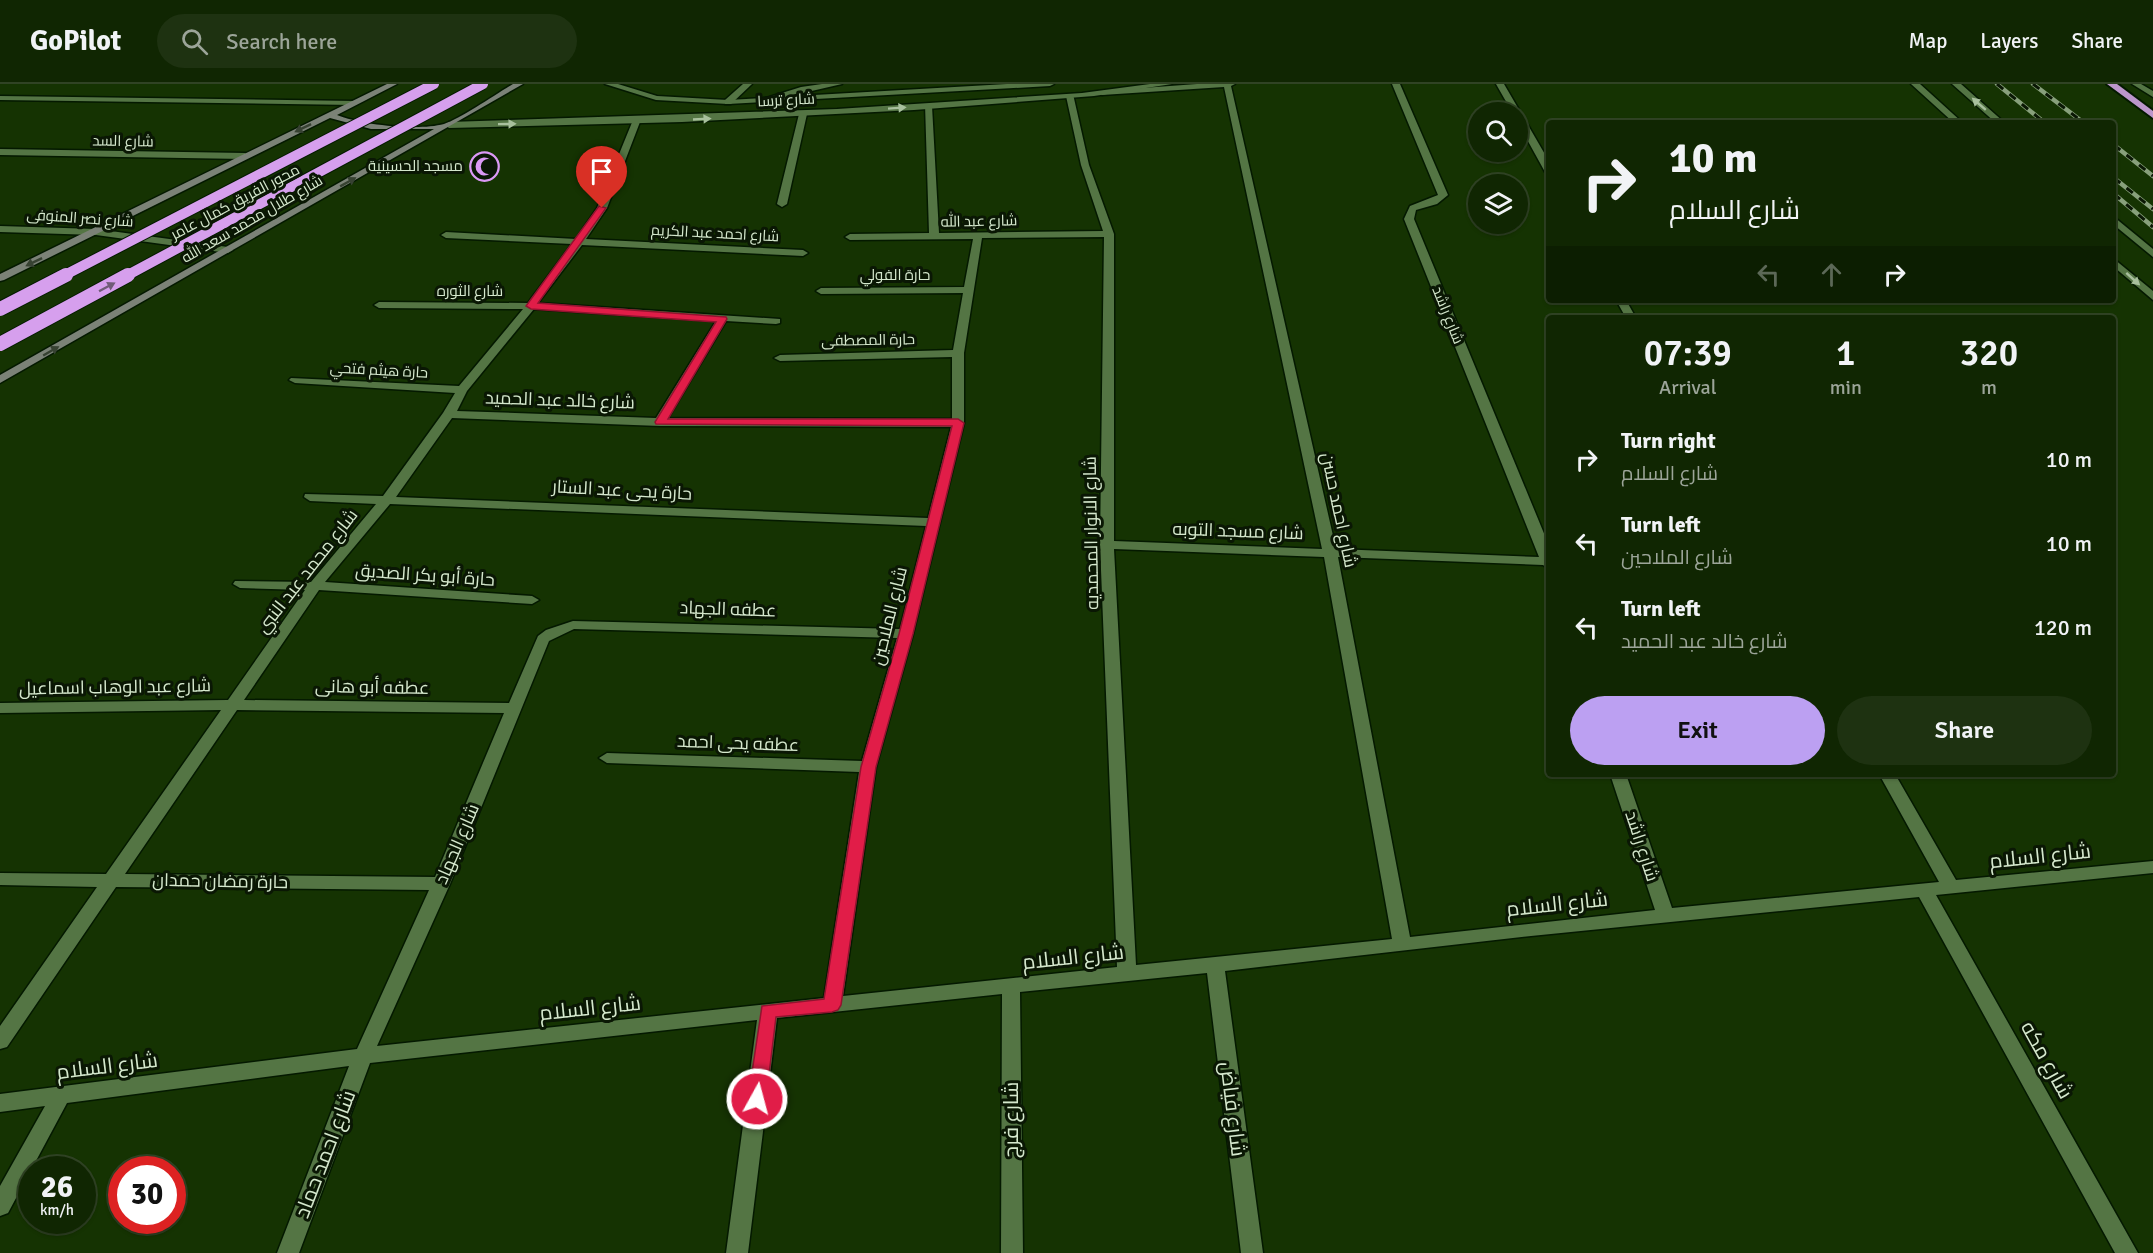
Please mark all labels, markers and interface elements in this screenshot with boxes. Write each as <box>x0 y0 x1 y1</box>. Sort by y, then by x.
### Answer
search box <box>157 14 577 68</box>
text: GoPilot <box>30 24 121 58</box>
icon: search <box>178 25 211 58</box>
text: Search here <box>226 28 337 55</box>
text: Map <box>1909 28 1947 54</box>
text: Layers <box>1980 28 2038 54</box>
text: Share <box>2071 28 2123 54</box>
street label: شارع ترسا <box>757 90 815 112</box>
one-way arrow <box>1971 97 1987 110</box>
map controls <box>1468 102 1528 234</box>
button: search <box>1468 102 1528 162</box>
one-way arrow <box>887 103 906 113</box>
one-way arrow <box>693 115 712 124</box>
one-way arrow <box>498 120 517 129</box>
one-way arrow <box>294 124 311 133</box>
street label: شارع السد <box>92 131 154 153</box>
text: 10 m <box>1669 133 1758 184</box>
icon: right <box>1570 144 1648 222</box>
pin <box>576 146 627 208</box>
mosque icon: مسجد الحسينية <box>468 150 500 182</box>
icon: arrive <box>585 155 618 188</box>
place label: مسجد الحسينية <box>368 157 463 175</box>
street label: محور الفريق كمال عامر <box>167 160 303 245</box>
street label: شارع طلال محمد سعد الله <box>178 170 327 269</box>
button: layers <box>1468 174 1528 234</box>
one-way arrow <box>340 177 357 187</box>
text: شارع السلام <box>1669 194 1800 227</box>
street label: شارع نصر المنوفى <box>26 205 134 233</box>
street label: شارع عبد الله <box>940 210 1018 233</box>
street label: شارع احمد عبد الكريم <box>650 221 780 247</box>
one-way arrow <box>25 257 42 266</box>
icon: left <box>1752 258 1785 291</box>
icon: ahead <box>1815 258 1848 291</box>
icon: right <box>1878 258 1911 291</box>
street label: حارة الفولي <box>860 266 930 287</box>
one-way arrow <box>2125 272 2140 285</box>
one-way arrow <box>99 282 116 292</box>
street label: شارع الثوره <box>437 282 503 302</box>
street label: شارع راشد <box>1426 283 1468 347</box>
street label: حارة المصطفى <box>821 330 915 351</box>
text: 07:39 <box>1644 331 1732 376</box>
text: 1 <box>1836 331 1856 376</box>
text: 320 <box>1960 331 2018 376</box>
one-way arrow <box>43 346 60 356</box>
street label: حارة هيثم فتحي <box>329 358 429 385</box>
text: Arrival <box>1659 375 1717 400</box>
text: min <box>1830 375 1862 400</box>
text: m <box>1981 375 1997 400</box>
street label: شارع خالد عبد الحميد <box>485 386 635 415</box>
text: Turn right <box>1621 427 1716 454</box>
icon: right <box>1570 443 1603 476</box>
text: 10 m <box>2046 446 2092 473</box>
street label: شارع احمد حسن <box>1315 450 1362 570</box>
street label: شارع الانوار المحمديه <box>1079 456 1104 610</box>
text: شارع السلام <box>1621 461 1718 486</box>
street label: حارة يحى عبد الستار <box>550 475 693 505</box>
street label: شارع محمد عبد النبي <box>252 504 365 639</box>
text: Turn left <box>1621 511 1701 538</box>
street label: شارع مسجد التوبه <box>1172 518 1304 545</box>
icon: left <box>1570 527 1603 560</box>
text: 10 m <box>2046 530 2092 557</box>
text: شارع الملاحين <box>1621 545 1733 570</box>
street label: حارة أبو بكر الصديق <box>354 559 496 592</box>
street label: شارع الملاحين <box>866 564 913 668</box>
text: Turn left <box>1621 595 1701 622</box>
street label: عطفه الجهاد <box>679 596 777 622</box>
icon: left <box>1570 611 1603 644</box>
text: 120 m <box>2034 614 2092 641</box>
text: شارع خالد عبد الحميد <box>1621 629 1788 654</box>
street label: شارع عبد الوهاب اسماعيل <box>19 674 211 701</box>
street label: عطفه أبو هانى <box>315 675 429 699</box>
button: Exit <box>1570 696 1825 765</box>
button: Share <box>1837 696 2092 765</box>
street label: عطفه يحى احمد <box>677 730 799 756</box>
street label: شارع الجهاد <box>430 800 485 888</box>
street label: شارع راشد <box>1619 808 1664 884</box>
street label: شارع السلام <box>1988 838 2092 875</box>
street label: حارة رمضان حمدان <box>152 869 288 893</box>
street label: شارع السلام <box>1505 886 1609 923</box>
street label: شارع السلام <box>1021 939 1125 976</box>
street label: شارع السلام <box>538 990 642 1027</box>
street label: شارع مكه <box>2014 1017 2079 1104</box>
street label: شارع السلام <box>55 1047 159 1086</box>
street label: شارع فياض <box>1213 1060 1252 1158</box>
position arrow <box>725 1067 789 1131</box>
street label: شارع فرج <box>998 1082 1025 1158</box>
street label: شارع احمد حماد <box>289 1086 362 1222</box>
speed limit sign: 30 <box>108 1156 186 1234</box>
text: 26 <box>41 1169 73 1206</box>
text: km/h <box>40 1201 74 1219</box>

